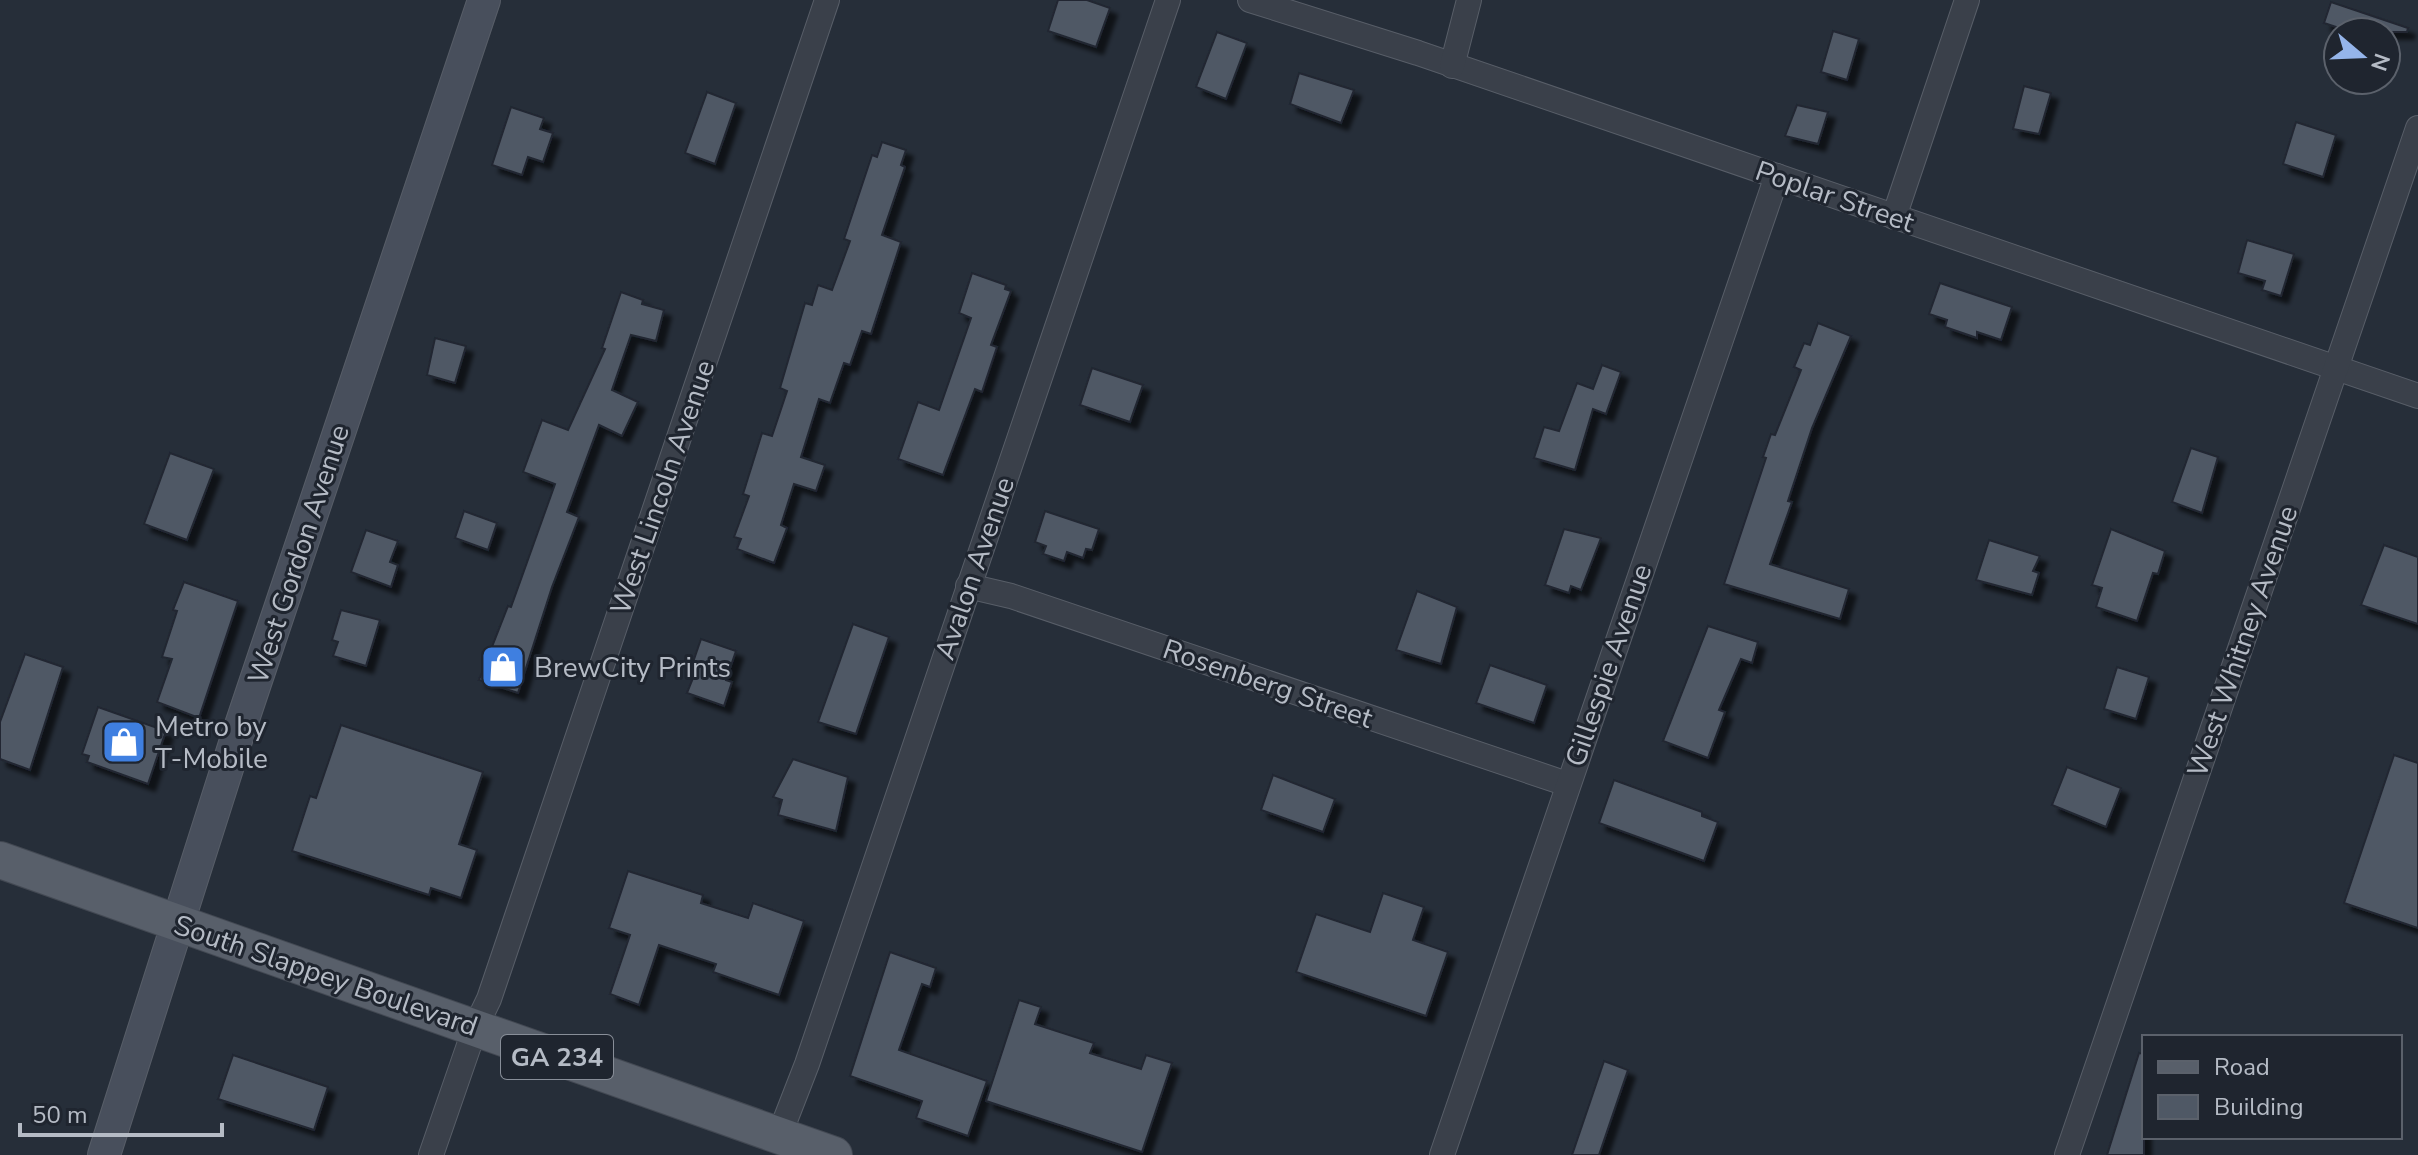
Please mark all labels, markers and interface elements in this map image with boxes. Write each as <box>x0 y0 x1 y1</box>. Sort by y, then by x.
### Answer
north arrow <box>2322 16 2402 96</box>
text: N <box>2363 50 2397 75</box>
street label: Poplar Street <box>1750 152 1919 242</box>
street label: West Lincoln Avenue <box>602 355 724 620</box>
street label: West Gordon Avenue <box>239 420 359 689</box>
street label: Avalon Avenue <box>926 472 1024 665</box>
street label: West Whitney Avenue <box>2179 500 2307 782</box>
street label: Gillespie Avenue <box>1556 559 1661 772</box>
street label: Rosenberg Street <box>1158 630 1378 738</box>
shop icon: BrewCity Prints <box>479 643 527 691</box>
place label: BrewCity Prints <box>534 649 731 687</box>
place label: Metro by T-Mobile <box>155 708 268 778</box>
shop icon: Metro by T-Mobile <box>100 718 148 766</box>
street label: South Slappey Boulevard <box>169 906 483 1046</box>
road number: GA 234 <box>501 1035 613 1079</box>
legend <box>2142 1035 2402 1139</box>
text: Road <box>2214 1051 2270 1083</box>
scale bar <box>20 1087 222 1137</box>
text: Building <box>2214 1091 2304 1123</box>
text: 50 m <box>32 1099 88 1131</box>

